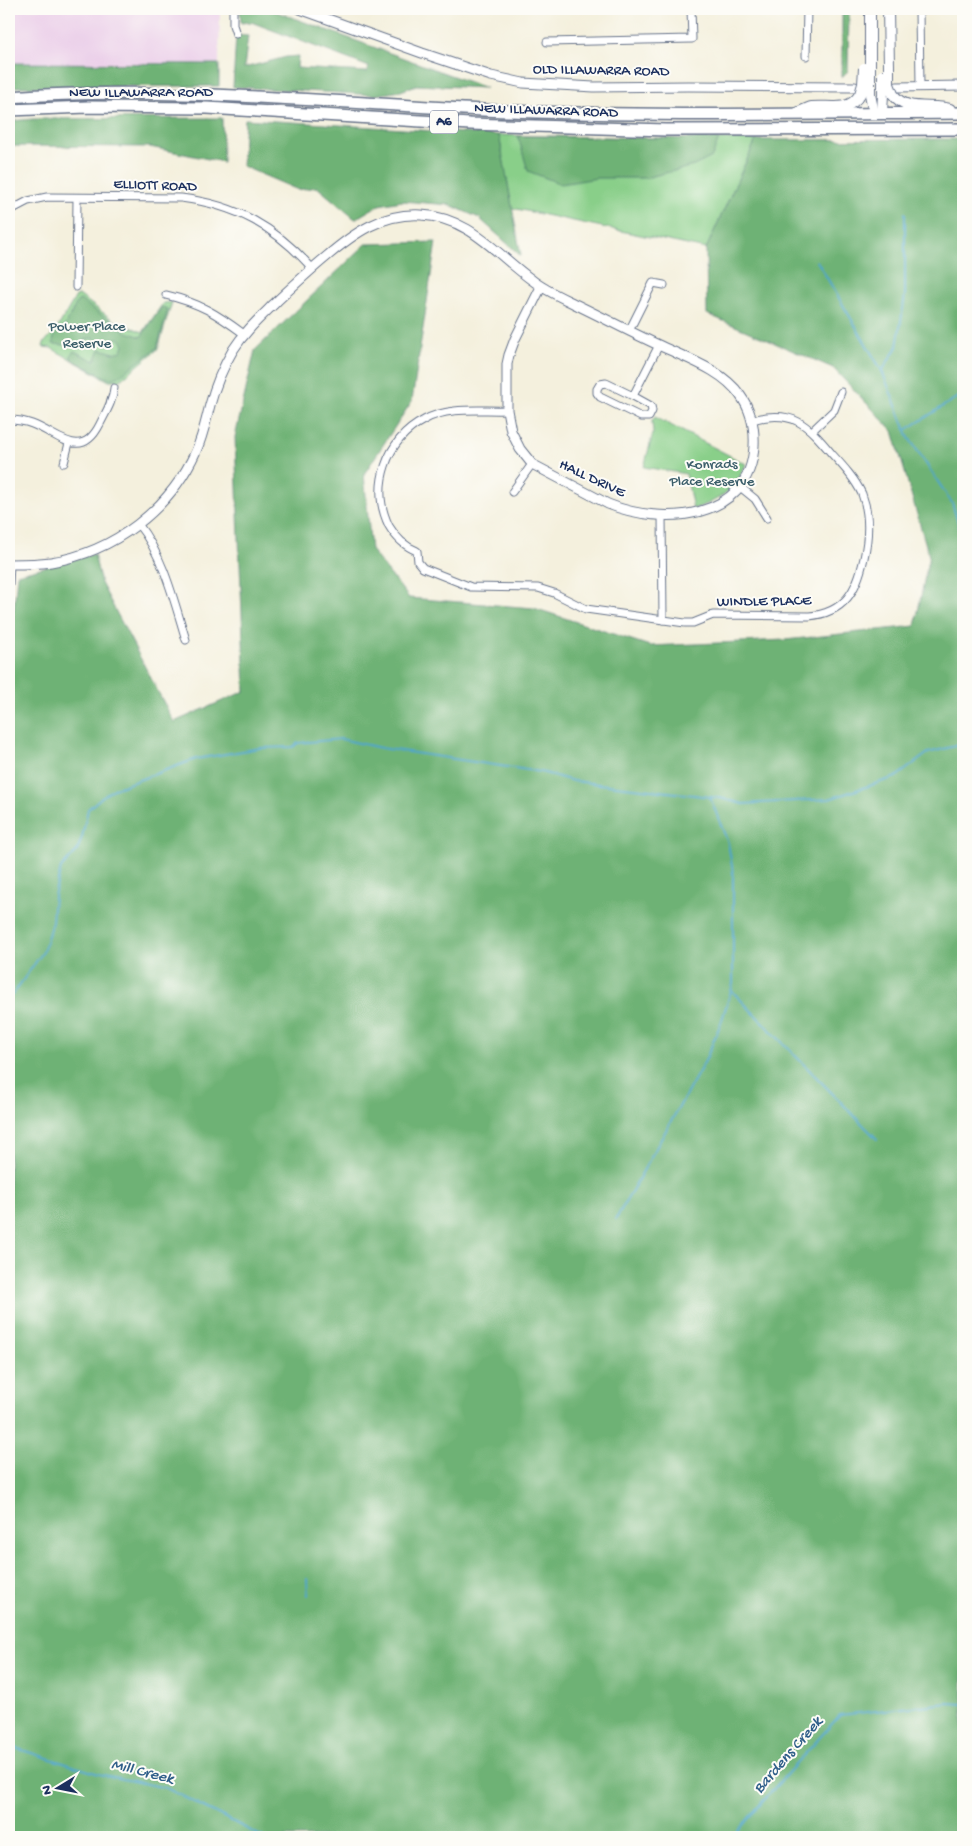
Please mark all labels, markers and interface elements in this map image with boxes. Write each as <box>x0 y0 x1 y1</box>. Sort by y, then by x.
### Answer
street label: OLD ILLAWARRA ROAD <box>533 61 670 81</box>
street label: NEW ILLAWARRA ROAD <box>69 84 213 102</box>
street label: NEW ILLAWARRA ROAD <box>474 99 619 123</box>
road number: A6 <box>430 110 458 134</box>
street label: ELLIOTT ROAD <box>113 176 197 196</box>
park label: Power Place Reserve <box>47 318 126 353</box>
street label: HALL DRIVE <box>556 456 629 502</box>
park label: Konrads Place Reserve <box>669 456 755 491</box>
street label: WINDLE PLACE <box>717 592 812 612</box>
water label: Bardens Creek <box>750 1712 829 1798</box>
water label: Mill Creek <box>109 1756 177 1790</box>
north arrow <box>32 1764 82 1814</box>
text: N <box>38 1784 57 1796</box>

